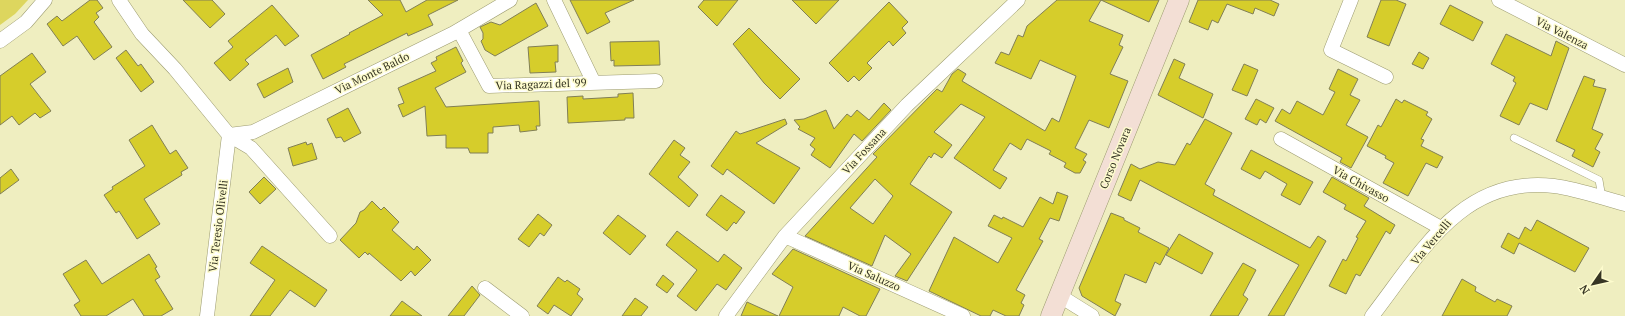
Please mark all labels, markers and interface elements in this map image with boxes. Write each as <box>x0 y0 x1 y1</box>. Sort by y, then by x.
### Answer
street label: Via Valenza <box>1533 14 1591 52</box>
street label: Via Monte Baldo <box>332 49 412 97</box>
street label: Via Ragazzi del '99 <box>495 75 587 93</box>
street label: Via Fossana <box>839 125 889 177</box>
street label: Corso Novara <box>1096 125 1134 191</box>
street label: Via Chivasso <box>1330 163 1392 205</box>
street label: Via Teresio Olivelli <box>205 179 231 273</box>
street label: Via Vercelli <box>1408 216 1454 268</box>
street label: Via Saluzzo <box>845 258 903 294</box>
north arrow <box>1573 264 1613 304</box>
text: N <box>1576 282 1593 297</box>

